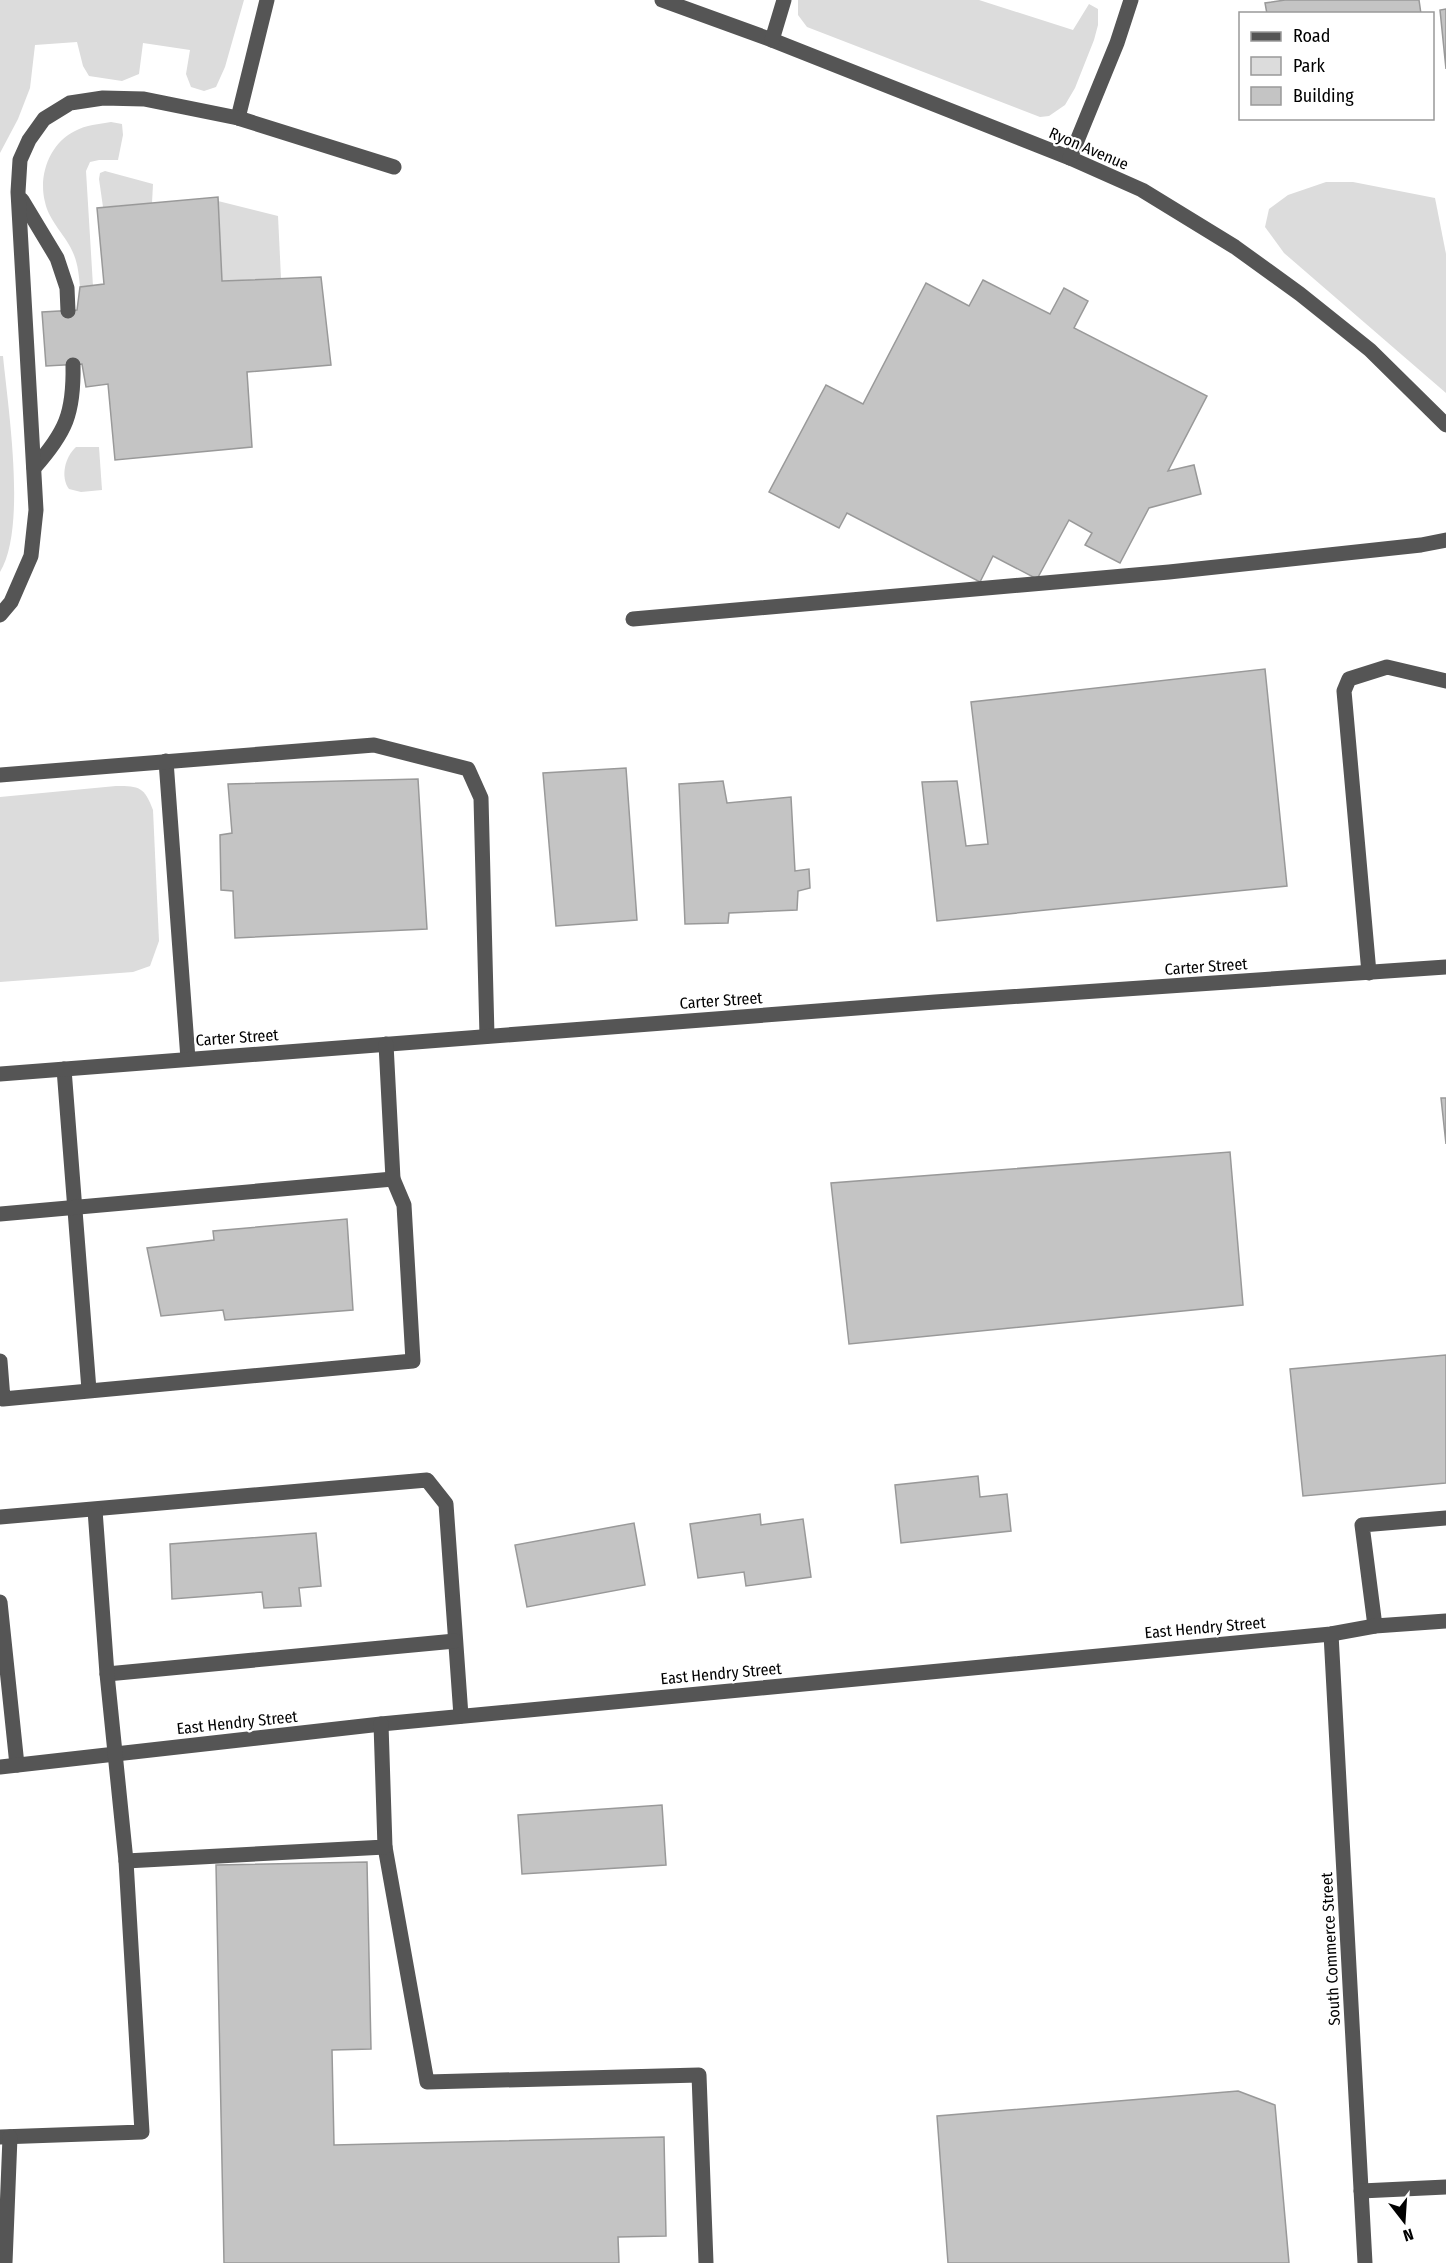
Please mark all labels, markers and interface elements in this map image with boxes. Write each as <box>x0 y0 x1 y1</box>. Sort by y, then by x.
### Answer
legend <box>1239 12 1434 120</box>
text: Road <box>1293 25 1330 47</box>
text: Park <box>1293 55 1326 77</box>
text: Building <box>1293 85 1354 107</box>
street label: Ryon Avenue <box>1046 123 1131 174</box>
street label: Carter Street <box>1164 954 1249 979</box>
street label: Carter Street <box>679 988 764 1013</box>
street label: Carter Street <box>195 1025 280 1050</box>
street label: East Hendry Street <box>1144 1613 1267 1642</box>
street label: East Hendry Street <box>660 1659 783 1688</box>
street label: East Hendry Street <box>176 1707 299 1738</box>
street label: South Commerce Street <box>1317 1871 1344 2026</box>
north arrow <box>1374 2191 1434 2251</box>
text: N <box>1401 2224 1416 2245</box>

